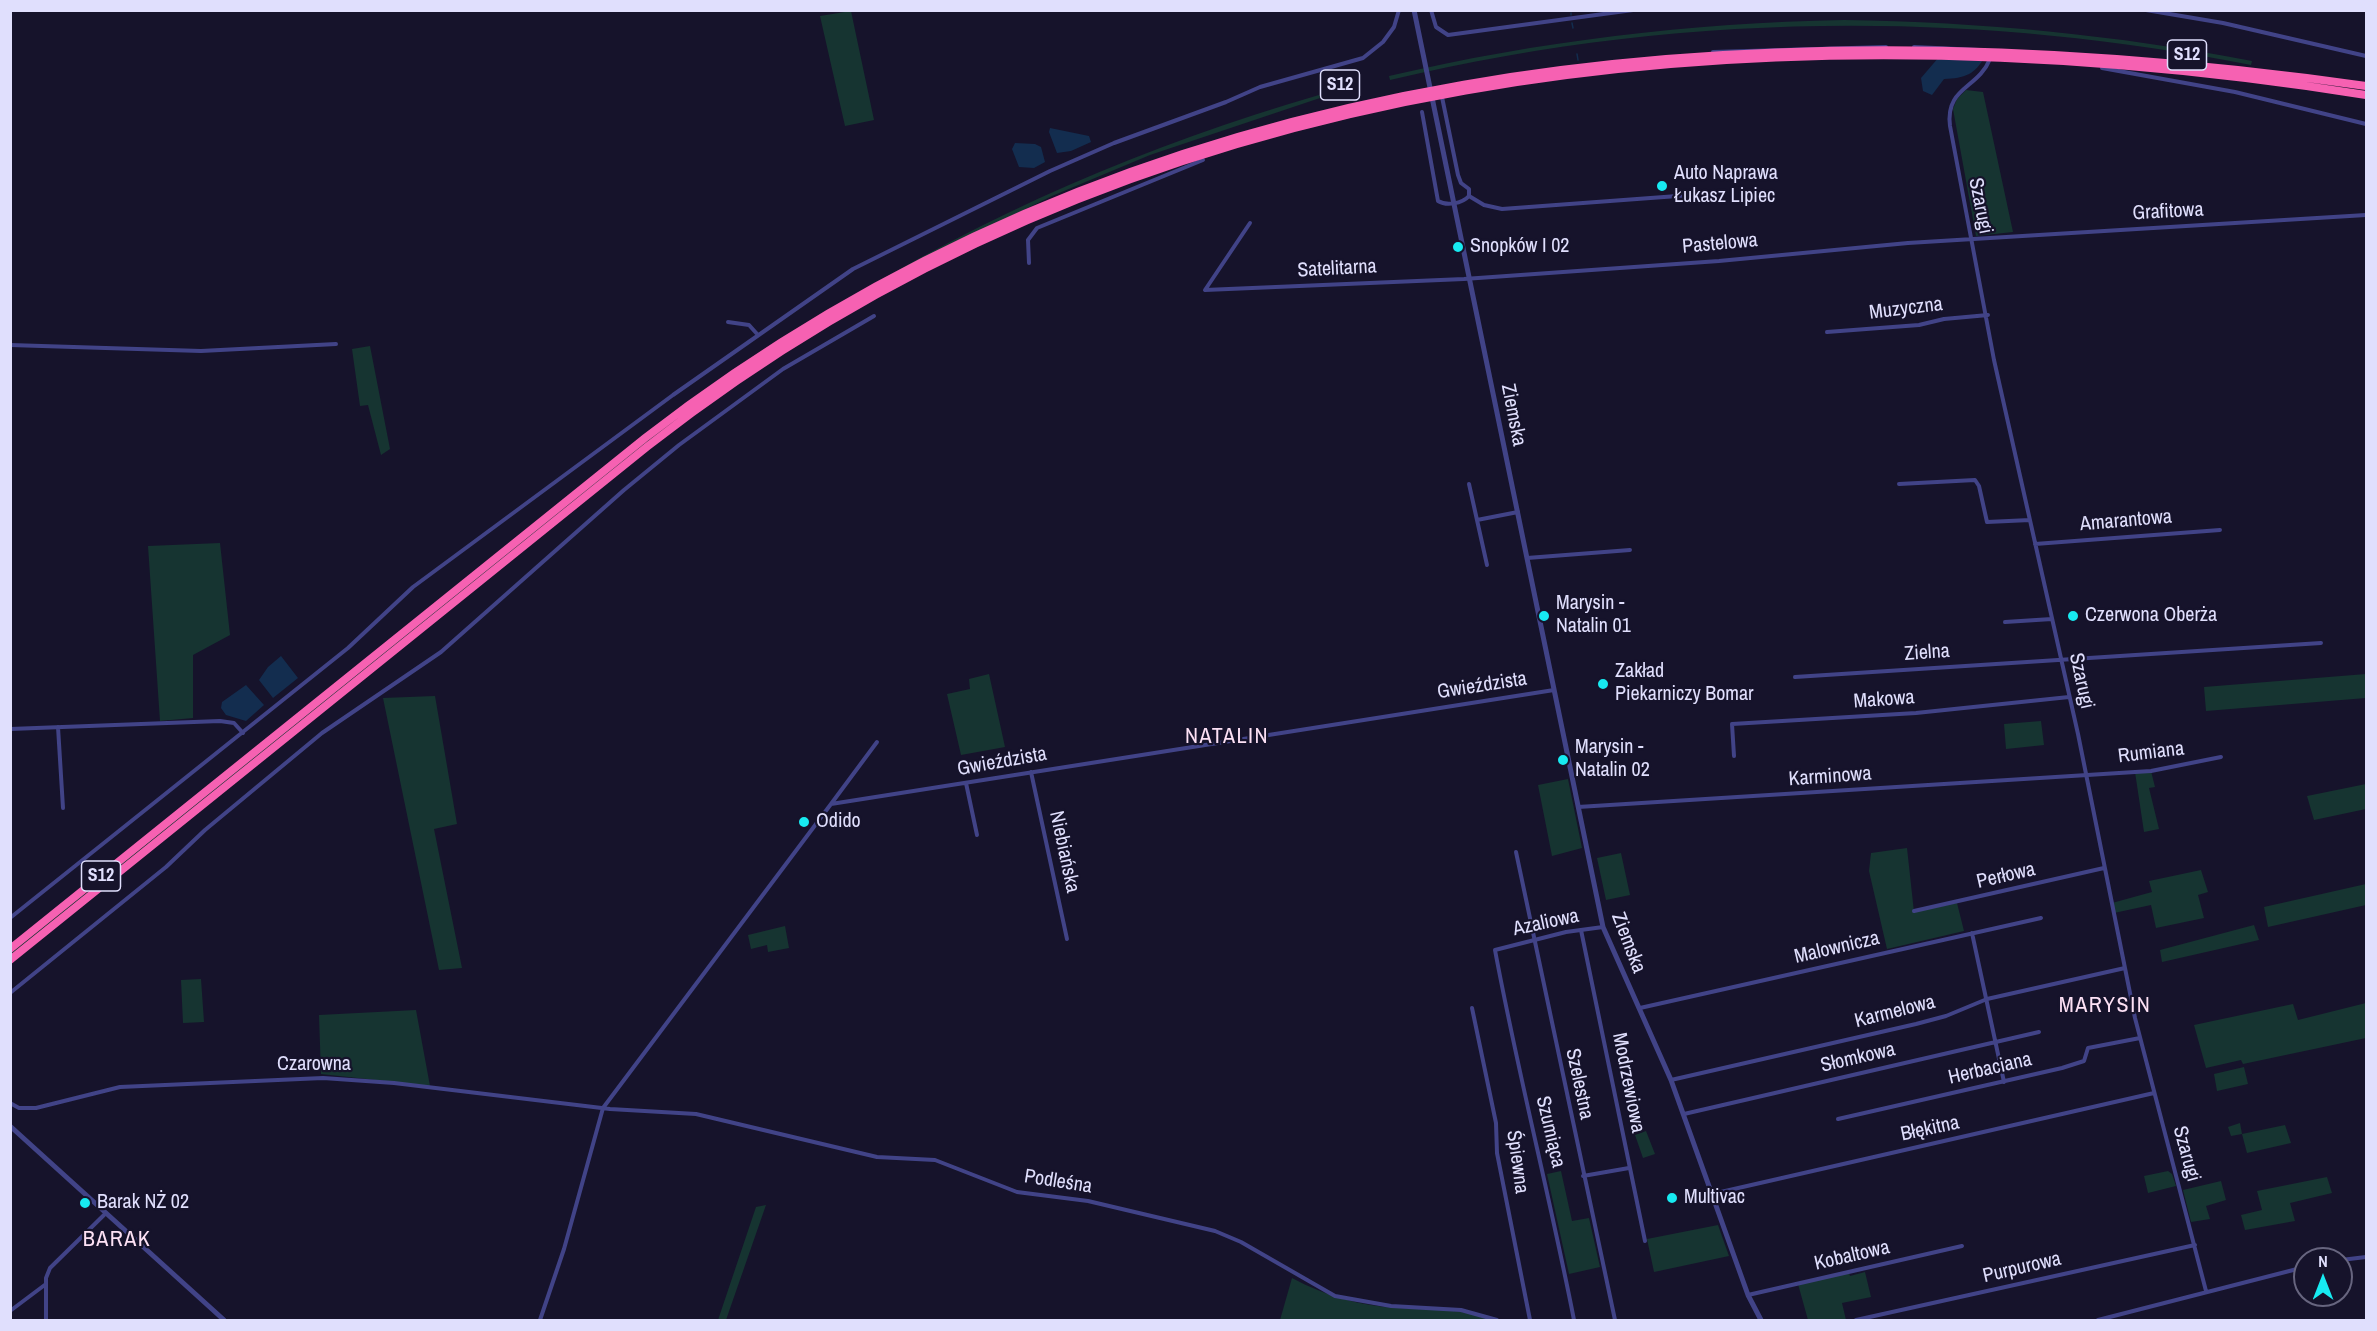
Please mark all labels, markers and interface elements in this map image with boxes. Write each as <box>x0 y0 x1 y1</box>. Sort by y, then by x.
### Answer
road number: S12 <box>2168 40 2206 70</box>
road number: S12 <box>1320 70 1360 100</box>
place label: Auto Naprawa Łukasz Lipiec <box>1674 162 1778 209</box>
street label: Szarugi <box>1963 176 1997 236</box>
marker: Auto Naprawa Łukasz Lipiec <box>1655 179 1669 193</box>
street label: Grafitowa <box>2132 198 2204 226</box>
street label: Pastelowa <box>1681 229 1759 259</box>
place label: Snopków I 02 <box>1470 235 1569 259</box>
marker: Snopków I 02 <box>1451 240 1465 254</box>
street label: Satelitarna <box>1297 255 1377 283</box>
street label: Muzyczna <box>1868 293 1944 325</box>
street label: Ziemska <box>1495 382 1531 448</box>
street label: Amarantowa <box>2079 505 2173 537</box>
place label: Marysin - Natalin 01 <box>1556 592 1631 639</box>
place label: Czerwona Oberża <box>2085 604 2217 628</box>
marker: Marysin - Natalin 01 <box>1537 609 1551 623</box>
marker: Czerwona Oberża <box>2066 609 2080 623</box>
street label: Zielna <box>1903 639 1951 667</box>
street label: Szarugi <box>2063 651 2099 711</box>
place label: Zakład Piekarniczy Bomar <box>1615 660 1754 707</box>
street label: Gwieździsta <box>1436 667 1528 705</box>
marker: Zakład Piekarniczy Bomar <box>1596 677 1610 691</box>
street label: Makowa <box>1853 686 1915 714</box>
district label: NATALIN <box>1185 724 1269 750</box>
place label: Marysin - Natalin 02 <box>1575 736 1650 783</box>
street label: Rumiana <box>2117 737 2185 769</box>
street label: Gwieździsta <box>955 742 1049 782</box>
marker: Marysin - Natalin 02 <box>1556 753 1570 767</box>
street label: Karminowa <box>1788 762 1872 792</box>
street label: Niebiańska <box>1044 809 1084 895</box>
place label: Odido <box>816 810 861 834</box>
marker: Odido <box>797 815 811 829</box>
street label: Perłowa <box>1974 858 2038 894</box>
road number: S12 <box>82 861 120 891</box>
street label: Azaliowa <box>1511 904 1581 942</box>
street label: Ziemska <box>1606 909 1650 977</box>
street label: Malownicza <box>1792 927 1882 969</box>
street label: Karmelowa <box>1852 990 1938 1034</box>
district label: MARYSIN <box>2059 993 2151 1019</box>
street label: Modrzewiowa <box>1607 1031 1649 1135</box>
street label: Słomkowa <box>1818 1038 1898 1078</box>
street label: Szelestna <box>1560 1046 1598 1122</box>
street label: Herbaciana <box>1946 1048 2034 1090</box>
street label: Czarowna <box>277 1053 351 1077</box>
street label: Szumiąca <box>1530 1094 1570 1170</box>
street label: Błękitna <box>1899 1111 1961 1147</box>
street label: Szarugi <box>2167 1124 2205 1184</box>
street label: Śpiewna <box>1501 1129 1533 1195</box>
street label: Podleśna <box>1022 1165 1094 1199</box>
place label: Multivac <box>1684 1186 1745 1210</box>
place label: Barak NŻ 02 <box>97 1191 189 1215</box>
marker: Multivac <box>1665 1191 1679 1205</box>
marker: Barak NŻ 02 <box>78 1196 92 1210</box>
district label: BARAK <box>83 1227 151 1253</box>
street label: Kobaltowa <box>1812 1236 1892 1276</box>
street label: Purpurowa <box>1981 1247 2063 1289</box>
north arrow <box>2293 1247 2353 1307</box>
text: N <box>2318 1250 2328 1272</box>

